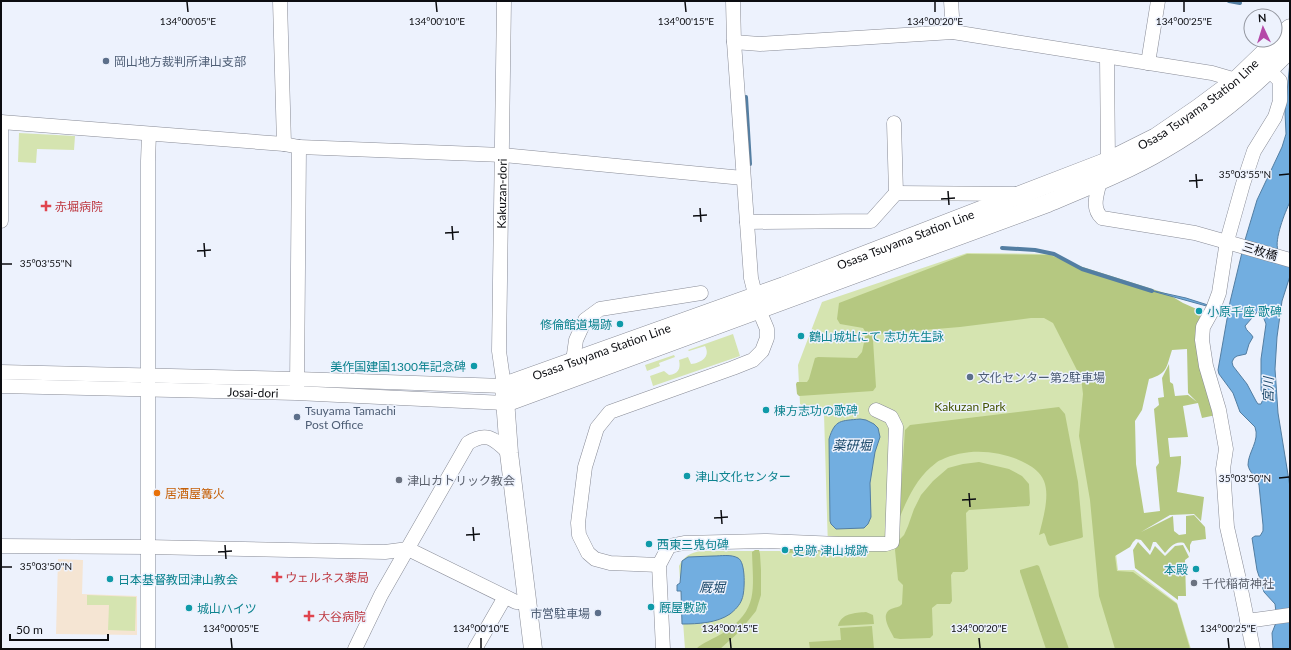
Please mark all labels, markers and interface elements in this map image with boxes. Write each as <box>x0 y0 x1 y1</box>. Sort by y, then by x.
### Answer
north arrow <box>1243 8 1283 48</box>
text: N <box>1258 11 1267 24</box>
text: 134°00'05"E <box>160 15 216 27</box>
text: 134°00'10"E <box>409 15 465 27</box>
text: 134°00'15"E <box>658 15 714 27</box>
text: 134°00'20"E <box>907 15 963 27</box>
text: 134°00'25"E <box>1156 15 1212 27</box>
place label: 岡山地方裁判所津山支部 <box>114 54 246 69</box>
street label: Osasa Tsuyama Station Line <box>1135 55 1261 153</box>
marker: 岡山地方裁判所津山支部 <box>101 56 111 66</box>
street label: Kakuzan-dori <box>493 158 509 229</box>
text: 35°03'55"N <box>1219 168 1271 180</box>
place label: 赤堀病院 <box>55 199 103 214</box>
marker: 赤堀病院 <box>40 200 52 212</box>
street label: Osasa Tsuyama Station Line <box>835 206 976 272</box>
street label: 三枚橋 <box>1241 239 1279 263</box>
text: 35°03'55"N <box>20 257 72 269</box>
place label: 小原千座 歌碑 <box>1207 304 1282 319</box>
marker: 小原千座 歌碑 <box>1194 306 1204 316</box>
place label: 修倫館道場跡 <box>540 317 612 332</box>
marker: 修倫館道場跡 <box>615 319 625 329</box>
street label: Osasa Tsuyama Station Line <box>530 320 672 383</box>
place label: 鶴山城址にて 志功先生詠 <box>809 329 944 344</box>
marker: 鶴山城址にて 志功先生詠 <box>796 331 806 341</box>
place label: 美作国建国1300年記念碑 <box>330 359 466 374</box>
marker: 美作国建国1300年記念碑 <box>469 361 479 371</box>
place label: 文化センター第2駐車場 <box>978 370 1105 385</box>
marker: 文化センター第2駐車場 <box>965 372 975 382</box>
water label: 宮川 <box>1260 375 1276 403</box>
street label: Josai-dori <box>227 384 279 400</box>
park label: Kakuzan Park <box>934 399 1007 414</box>
place label: Tsuyama Tamachi Post Office <box>305 403 396 432</box>
place label: 棟方志功の歌碑 <box>774 403 858 418</box>
marker: 棟方志功の歌碑 <box>761 405 771 415</box>
marker: Tsuyama Tamachi Post Office <box>292 412 302 422</box>
water label: 薬研堀 <box>832 437 873 453</box>
place label: 津山文化センター <box>695 469 791 484</box>
marker: 津山文化センター <box>682 471 692 481</box>
text: 35°03'50"N <box>1219 472 1271 484</box>
place label: 津山カトリック教会 <box>407 473 515 488</box>
marker: 津山カトリック教会 <box>394 475 404 485</box>
place label: 居酒屋篝火 <box>165 486 225 501</box>
marker: 居酒屋篝火 <box>152 488 162 498</box>
place label: 西東三鬼句碑 <box>657 537 729 552</box>
marker: 西東三鬼句碑 <box>644 539 654 549</box>
place label: 史跡 津山城跡 <box>793 543 868 558</box>
marker: 史跡 津山城跡 <box>780 545 790 555</box>
text: 35°03'50"N <box>20 560 72 572</box>
place label: 本殿 <box>1164 562 1188 577</box>
marker: 本殿 <box>1191 564 1201 574</box>
place label: ウェルネス薬局 <box>285 570 369 585</box>
place label: 日本基督教団津山教会 <box>118 572 238 587</box>
marker: ウェルネス薬局 <box>272 572 282 582</box>
marker: 日本基督教団津山教会 <box>105 574 115 584</box>
place label: 千代稲荷神社 <box>1202 576 1274 591</box>
marker: 千代稲荷神社 <box>1189 578 1199 588</box>
water label: 厩堀 <box>699 579 727 595</box>
place label: 厩屋敷跡 <box>659 600 707 615</box>
place label: 城山ハイツ <box>197 601 257 616</box>
marker: 厩屋敷跡 <box>646 602 656 612</box>
marker: 城山ハイツ <box>184 603 194 613</box>
place label: 市営駐車場 <box>530 606 590 621</box>
marker: 市営駐車場 <box>593 608 603 618</box>
place label: 大谷病院 <box>318 609 366 624</box>
marker: 大谷病院 <box>303 610 315 622</box>
scale bar <box>10 616 108 642</box>
text: 50 m <box>16 622 43 637</box>
text: 134°00'05"E <box>203 622 259 634</box>
text: 134°00'10"E <box>453 622 509 634</box>
text: 134°00'15"E <box>702 622 758 634</box>
text: 134°00'20"E <box>951 622 1007 634</box>
text: 134°00'25"E <box>1200 622 1256 634</box>

